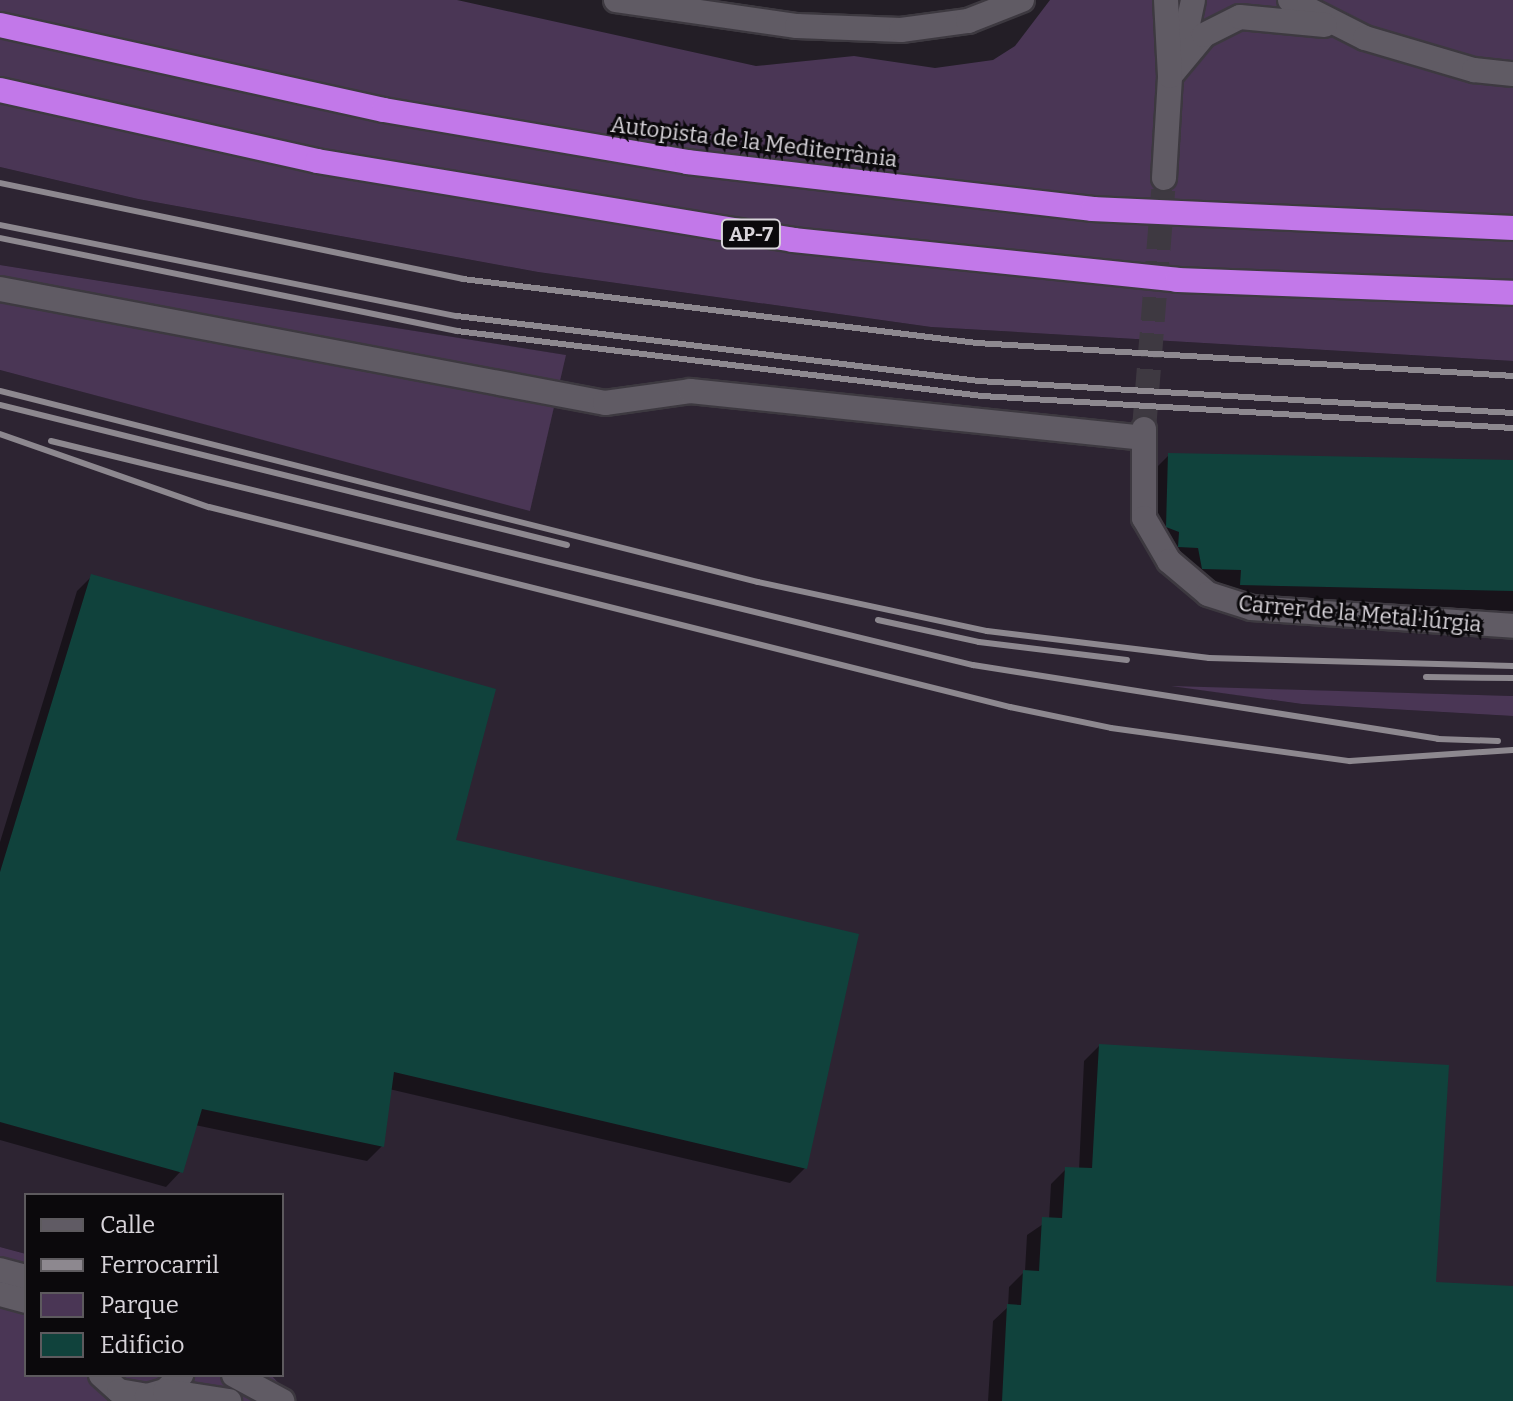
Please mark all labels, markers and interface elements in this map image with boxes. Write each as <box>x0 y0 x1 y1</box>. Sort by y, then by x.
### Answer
street label: Autopista de la Mediterrània <box>609 111 899 173</box>
road number: AP-7 <box>719 218 783 250</box>
street label: Carrer de la Metal·lúrgia <box>1237 590 1483 638</box>
legend <box>24 1193 284 1377</box>
text: Calle <box>100 1211 155 1239</box>
text: Ferrocarril <box>100 1251 219 1279</box>
text: Parque <box>100 1291 179 1319</box>
text: Edificio <box>100 1331 185 1359</box>

